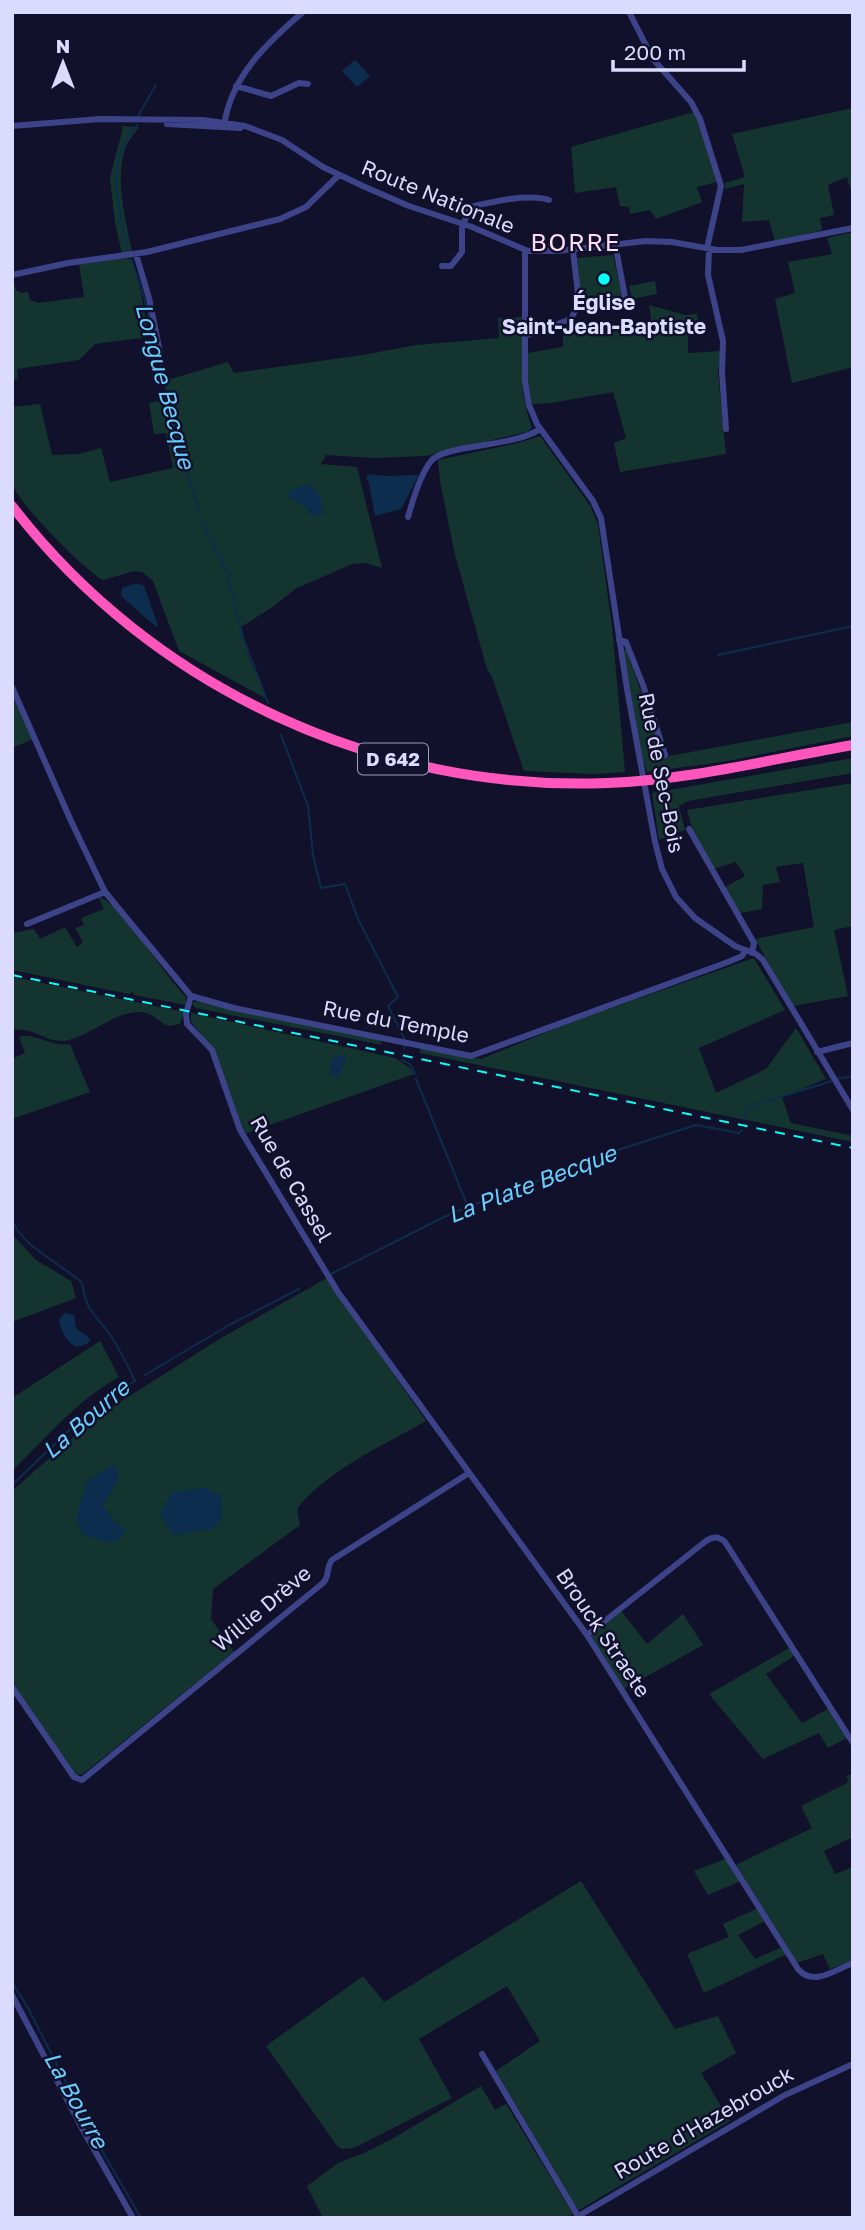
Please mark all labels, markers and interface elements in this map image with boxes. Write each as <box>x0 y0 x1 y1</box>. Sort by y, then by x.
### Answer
north arrow <box>28 28 98 98</box>
scale bar <box>613 28 744 72</box>
text: N <box>56 34 70 57</box>
text: 200 m <box>624 39 686 65</box>
street label: Route Nationale <box>358 154 519 239</box>
district label: BORRE <box>531 227 622 256</box>
marker: Église Saint-Jean-Baptiste <box>596 271 612 287</box>
place label: Église Saint-Jean-Baptiste <box>502 289 706 339</box>
water label: Longue Becque <box>130 300 202 473</box>
street label: Rue de Sec-Bois <box>634 690 690 855</box>
road number: D 642 <box>358 744 428 774</box>
street label: Rue du Temple <box>321 994 471 1048</box>
street label: Rue de Cassel <box>245 1111 339 1246</box>
water label: La Plate Becque <box>443 1137 621 1228</box>
water label: La Bourre <box>36 1372 136 1464</box>
street label: Willie Drève <box>207 1560 316 1657</box>
street label: Brouck Straete <box>551 1563 657 1702</box>
water label: La Bourre <box>39 2046 116 2154</box>
street label: Route d'Hazebrouck <box>609 2060 798 2184</box>

